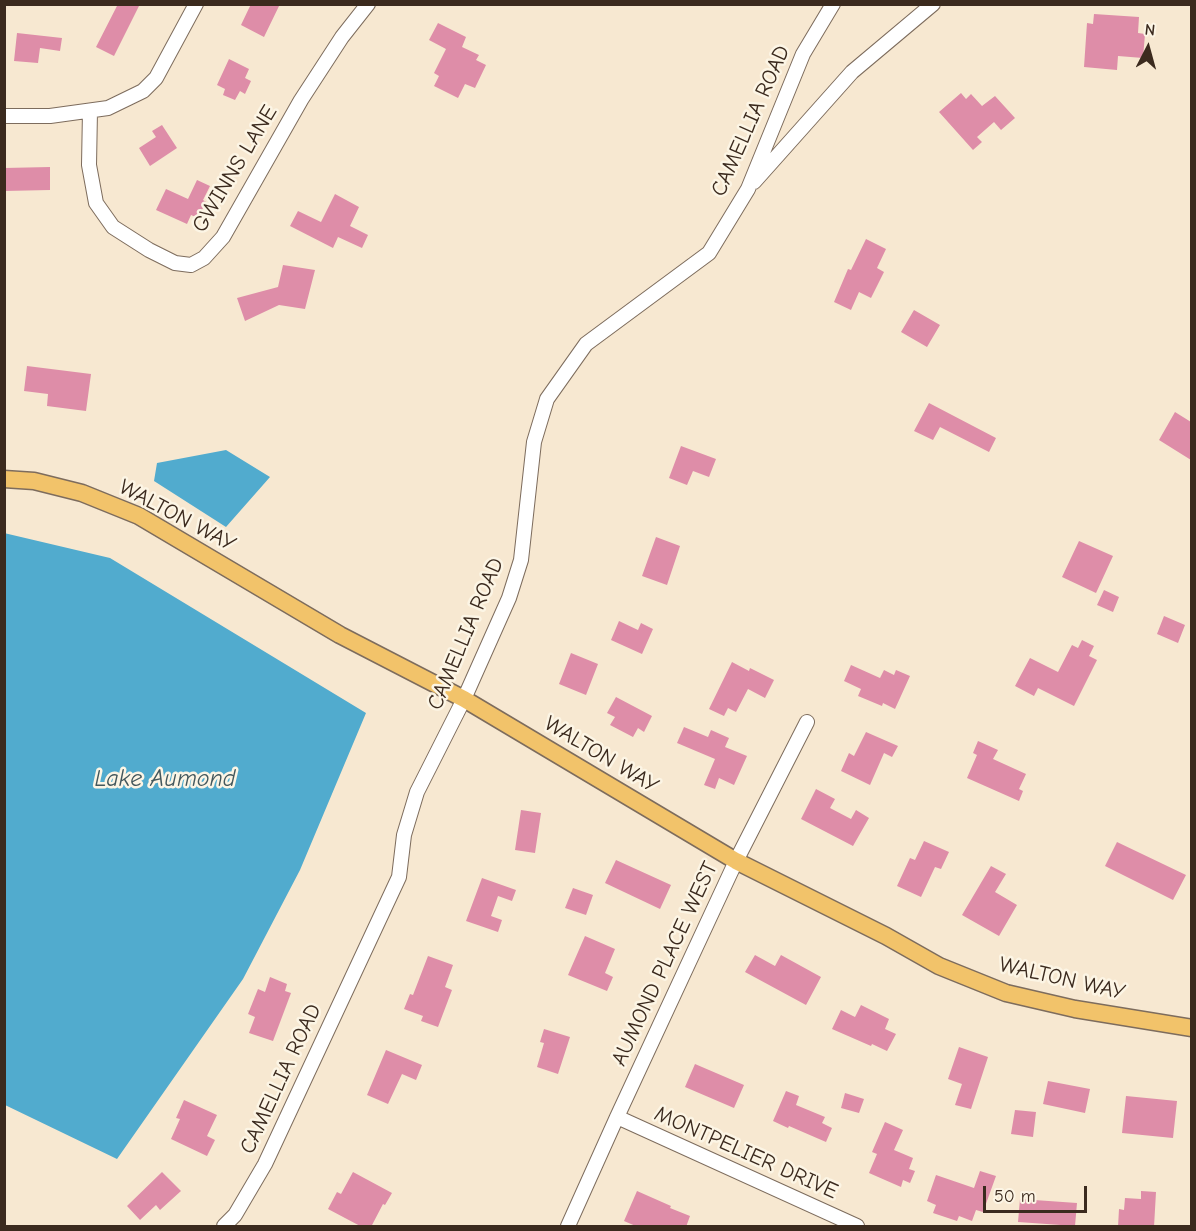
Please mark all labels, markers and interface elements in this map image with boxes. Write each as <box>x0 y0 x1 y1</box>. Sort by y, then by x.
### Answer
north arrow <box>1118 18 1178 78</box>
text: N <box>1144 21 1156 40</box>
street label: CAMELLIA ROAD <box>706 41 796 201</box>
street label: GWINNS LANE <box>187 101 283 237</box>
street label: WALTON WAY <box>114 474 240 558</box>
street label: CAMELLIA ROAD <box>422 554 510 714</box>
street label: WALTON WAY <box>539 711 663 799</box>
water label: Lake Aumond <box>94 765 236 793</box>
street label: AUMOND PLACE WEST <box>606 858 724 1070</box>
street label: WALTON WAY <box>996 952 1128 1006</box>
street label: CAMELLIA ROAD <box>235 1000 327 1158</box>
street label: MONTPELIER DRIVE <box>650 1101 842 1205</box>
scale bar <box>986 1174 1090 1212</box>
text: 50 m <box>994 1186 1036 1207</box>

